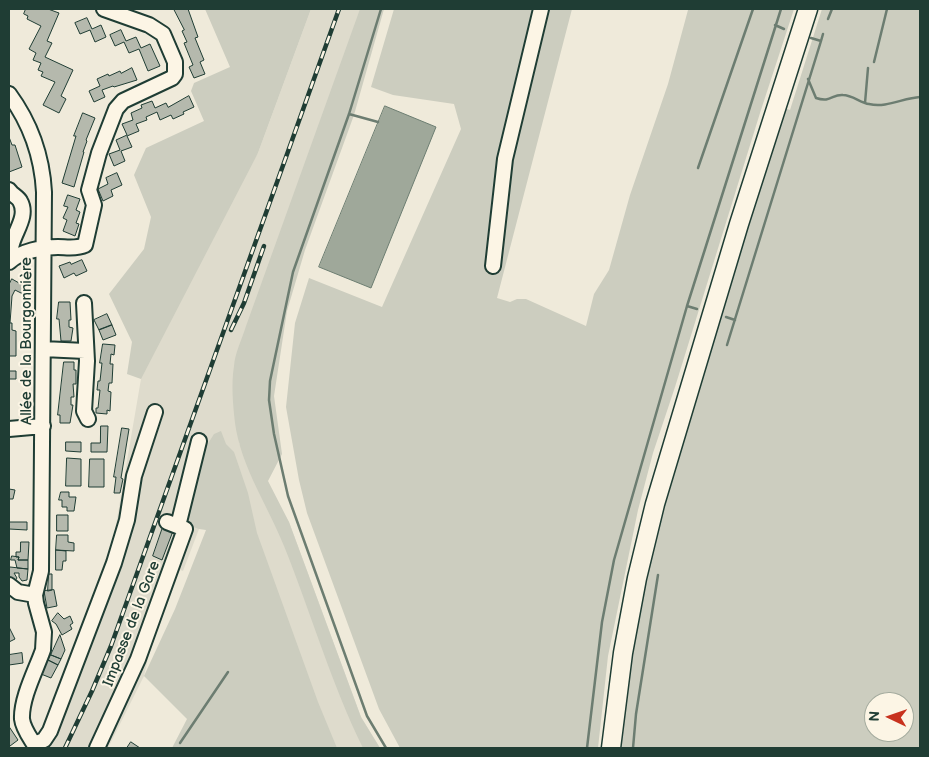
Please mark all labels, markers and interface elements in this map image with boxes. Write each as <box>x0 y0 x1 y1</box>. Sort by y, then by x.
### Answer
street label: Allée de la Bourgonnière <box>18 257 36 425</box>
street label: Impasse de la Gare <box>100 559 164 689</box>
north arrow <box>864 692 914 742</box>
text: N <box>866 711 883 722</box>

